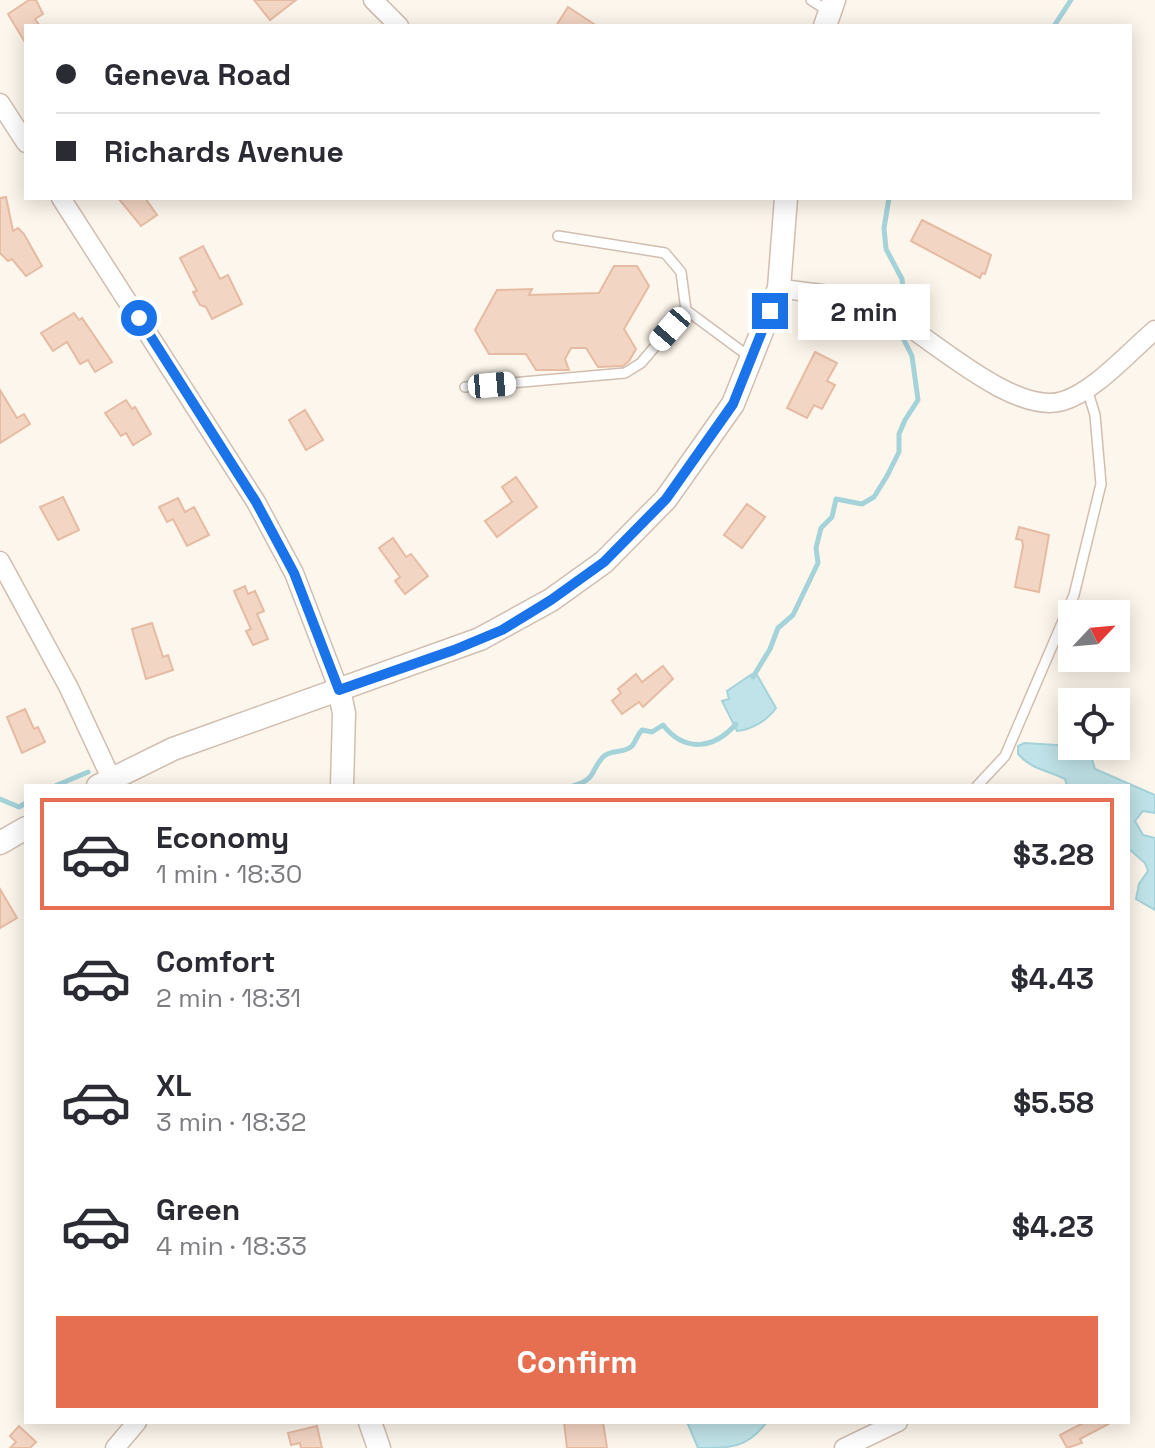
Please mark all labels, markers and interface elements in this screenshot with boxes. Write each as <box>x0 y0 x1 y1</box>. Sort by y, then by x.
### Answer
text: Geneva Road <box>104 55 291 94</box>
text: Richards Avenue <box>104 132 344 171</box>
callout: 2 min <box>798 283 930 339</box>
route end <box>752 293 788 329</box>
text: 2 min <box>830 295 898 329</box>
route start <box>121 300 157 336</box>
car <box>645 303 695 355</box>
car <box>467 371 517 399</box>
north arrow <box>1058 600 1130 672</box>
map controls <box>1058 600 1130 760</box>
button: locate <box>1058 688 1130 760</box>
icon: car <box>60 818 132 890</box>
text: Economy <box>156 818 289 857</box>
text: $3.28 <box>1013 835 1094 874</box>
text: 1 min · 18:30 <box>156 857 302 891</box>
icon: car <box>60 942 132 1014</box>
text: Comfort <box>156 942 275 981</box>
text: $4.43 <box>1010 959 1094 998</box>
text: 2 min · 18:31 <box>156 981 301 1015</box>
icon: car <box>60 1066 132 1138</box>
text: XL <box>156 1066 192 1105</box>
text: $5.58 <box>1013 1083 1094 1122</box>
text: 3 min · 18:32 <box>156 1105 306 1139</box>
icon: car <box>60 1190 132 1262</box>
text: Green <box>156 1190 240 1229</box>
text: $4.23 <box>1012 1207 1094 1246</box>
text: 4 min · 18:33 <box>156 1229 307 1263</box>
button: Confirm <box>56 1316 1098 1408</box>

